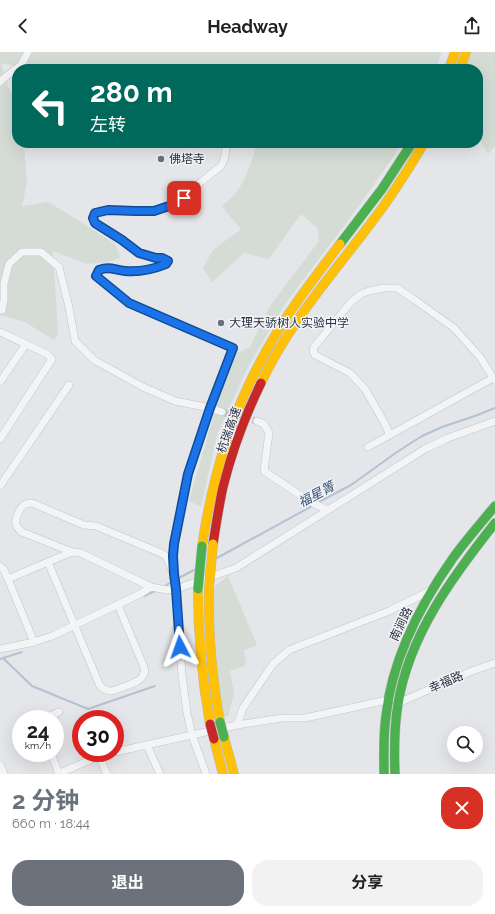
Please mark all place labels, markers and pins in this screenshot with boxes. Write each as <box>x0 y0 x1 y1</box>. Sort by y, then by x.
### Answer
place label: 佛塔寺 <box>169 152 205 166</box>
marker: 佛塔寺 <box>156 154 166 164</box>
pin <box>167 181 201 215</box>
place label: 大理天骄树人实验中学 <box>229 316 349 330</box>
marker: 大理天骄树人实验中学 <box>216 318 226 328</box>

